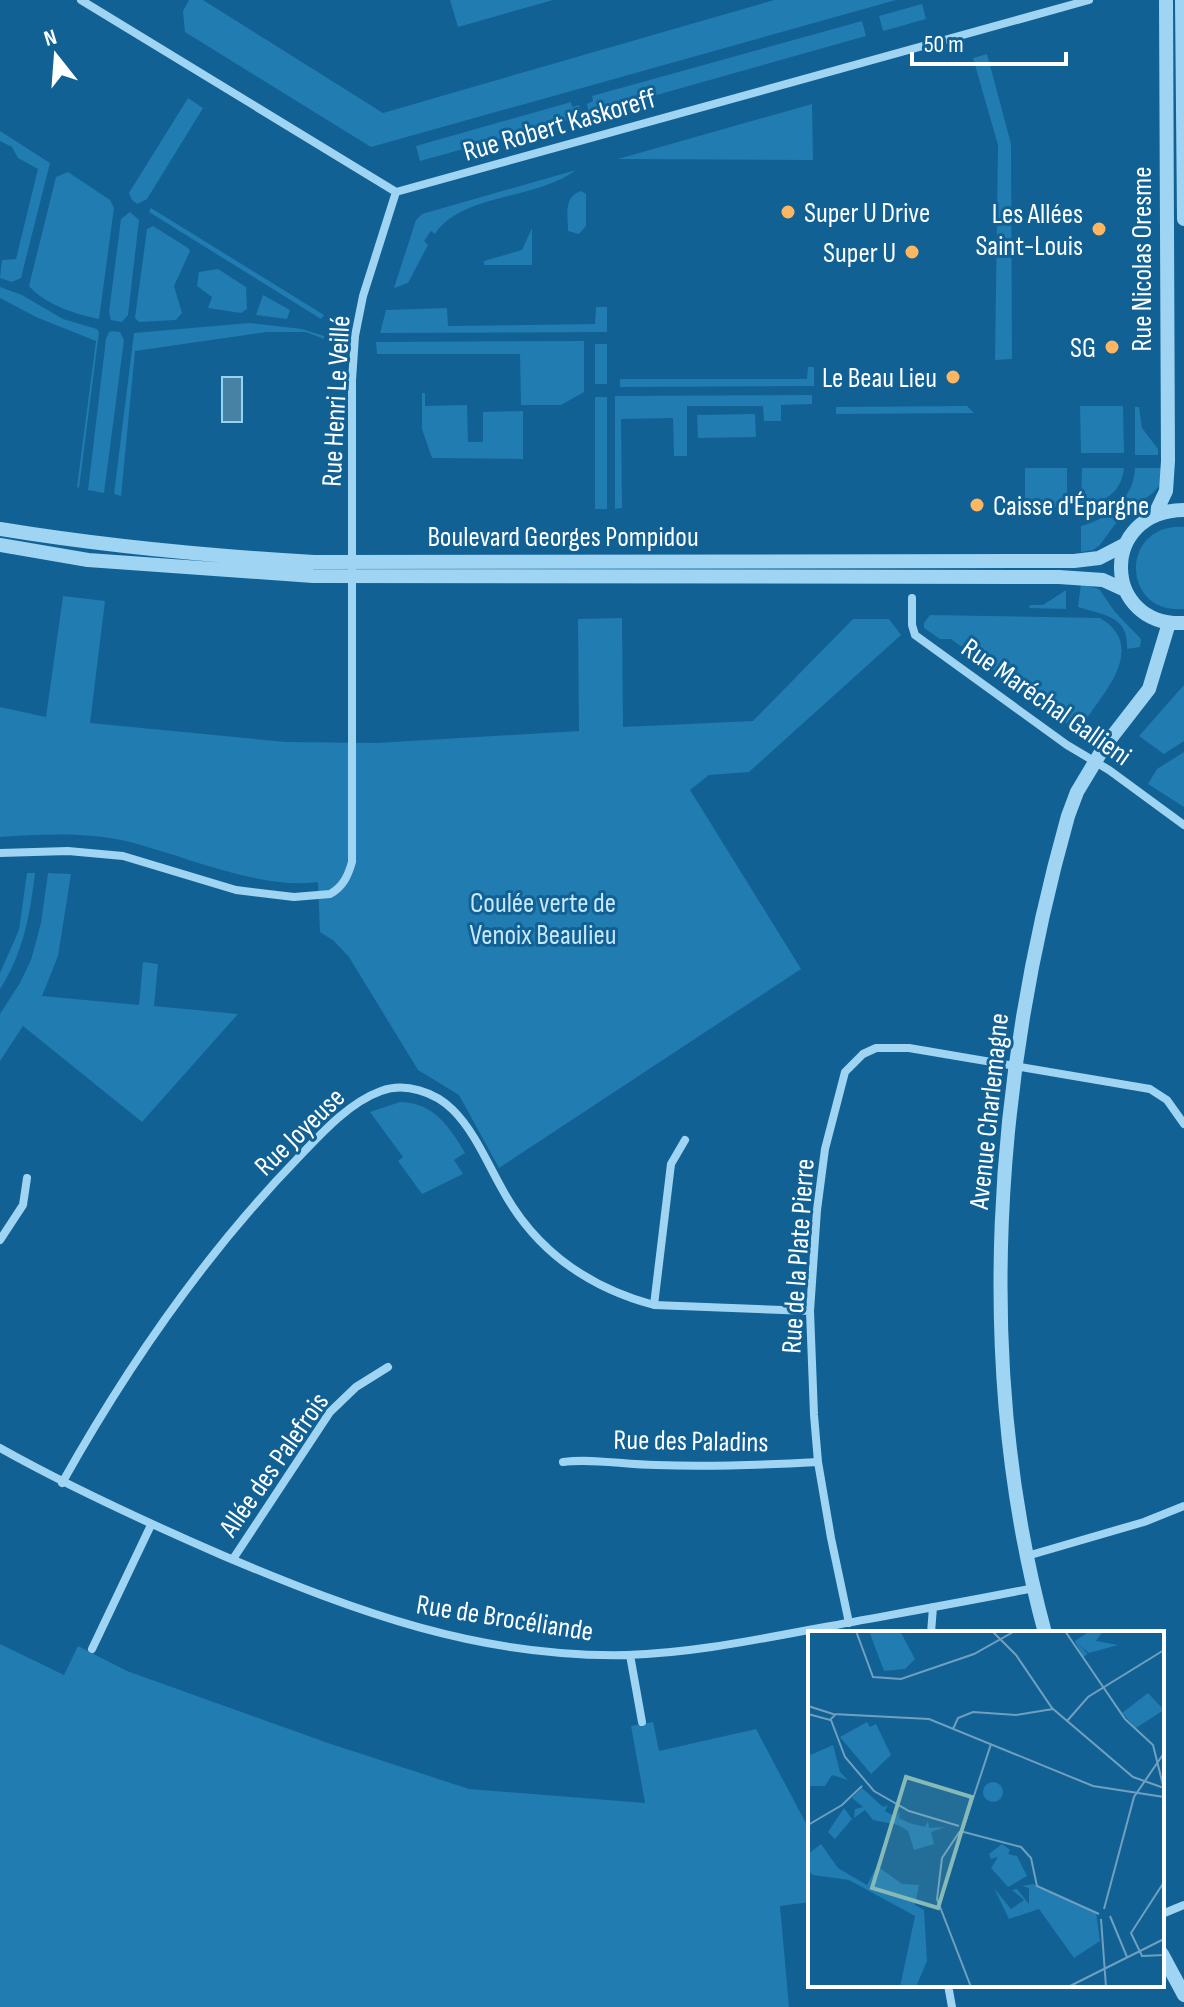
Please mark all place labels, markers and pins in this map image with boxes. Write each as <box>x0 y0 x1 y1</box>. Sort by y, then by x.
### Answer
place label: Super U Drive <box>804 197 930 230</box>
place label: Les Allées Saint-Louis <box>975 198 1083 263</box>
marker: Super U Drive <box>779 203 797 221</box>
marker: Les Allées Saint-Louis <box>1090 220 1108 238</box>
place label: Super U <box>823 237 896 270</box>
marker: Super U <box>903 243 921 261</box>
place label: SG <box>1070 332 1096 365</box>
marker: SG <box>1103 338 1121 356</box>
place label: Le Beau Lieu <box>822 362 937 395</box>
marker: Le Beau Lieu <box>944 368 962 386</box>
place label: Caisse d'Épargne <box>993 490 1149 523</box>
marker: Caisse d'Épargne <box>968 496 986 514</box>

